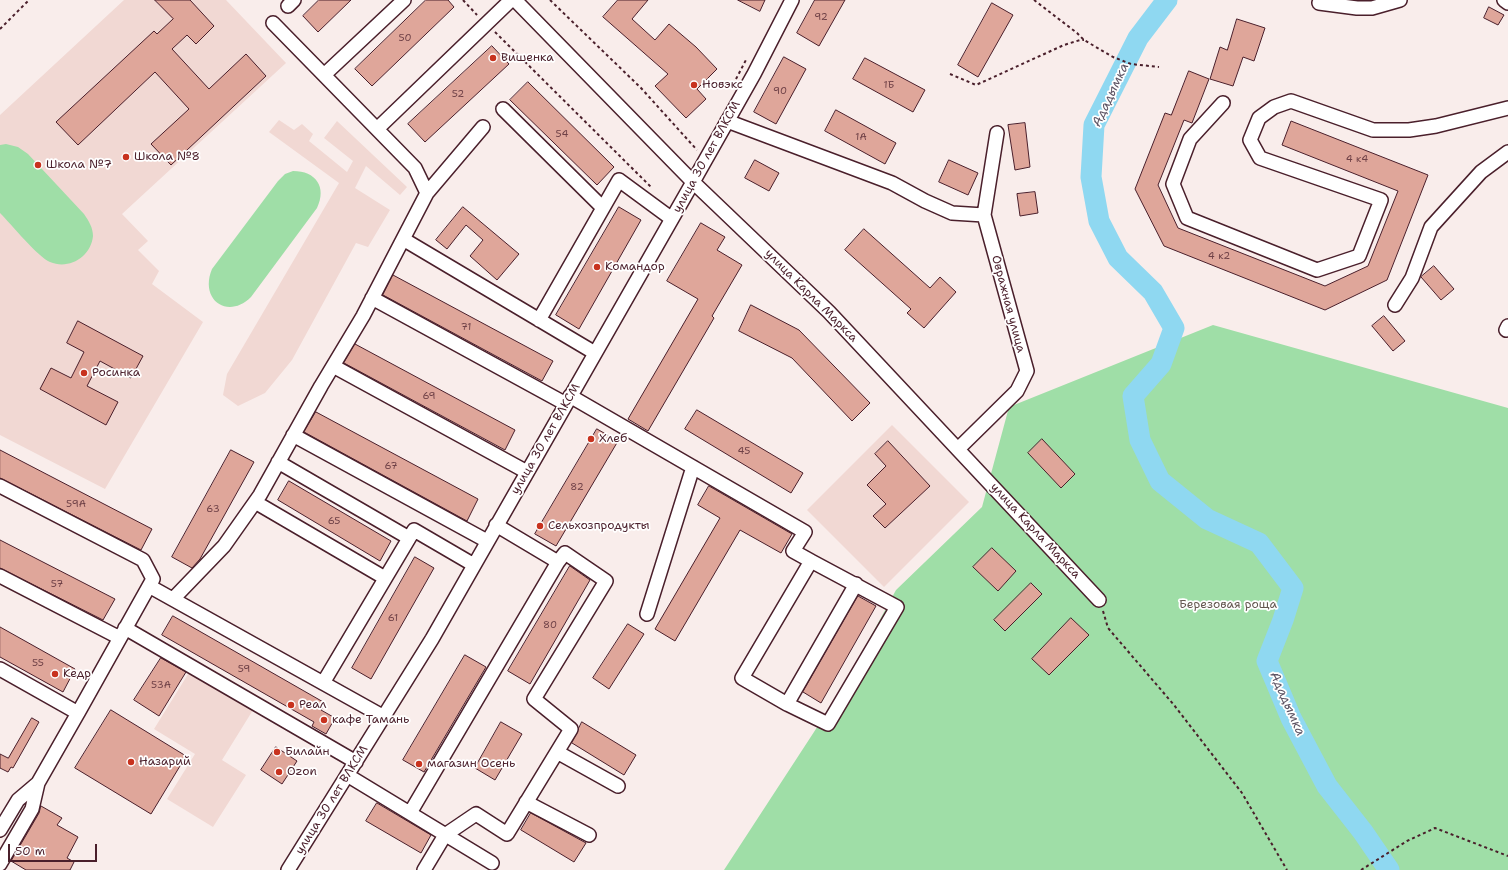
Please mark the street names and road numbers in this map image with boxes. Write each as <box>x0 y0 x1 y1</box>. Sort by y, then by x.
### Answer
street label: улица 30 лет ВЛКСМ <box>670 99 744 215</box>
street label: улица Карла Маркса <box>762 247 860 345</box>
street label: Овражная улица <box>988 254 1028 354</box>
street label: улица 30 лет ВЛКСМ <box>508 381 584 497</box>
street label: улица Карла Маркса <box>987 480 1083 582</box>
street label: улица 30 лет ВЛКСМ <box>293 743 371 857</box>

